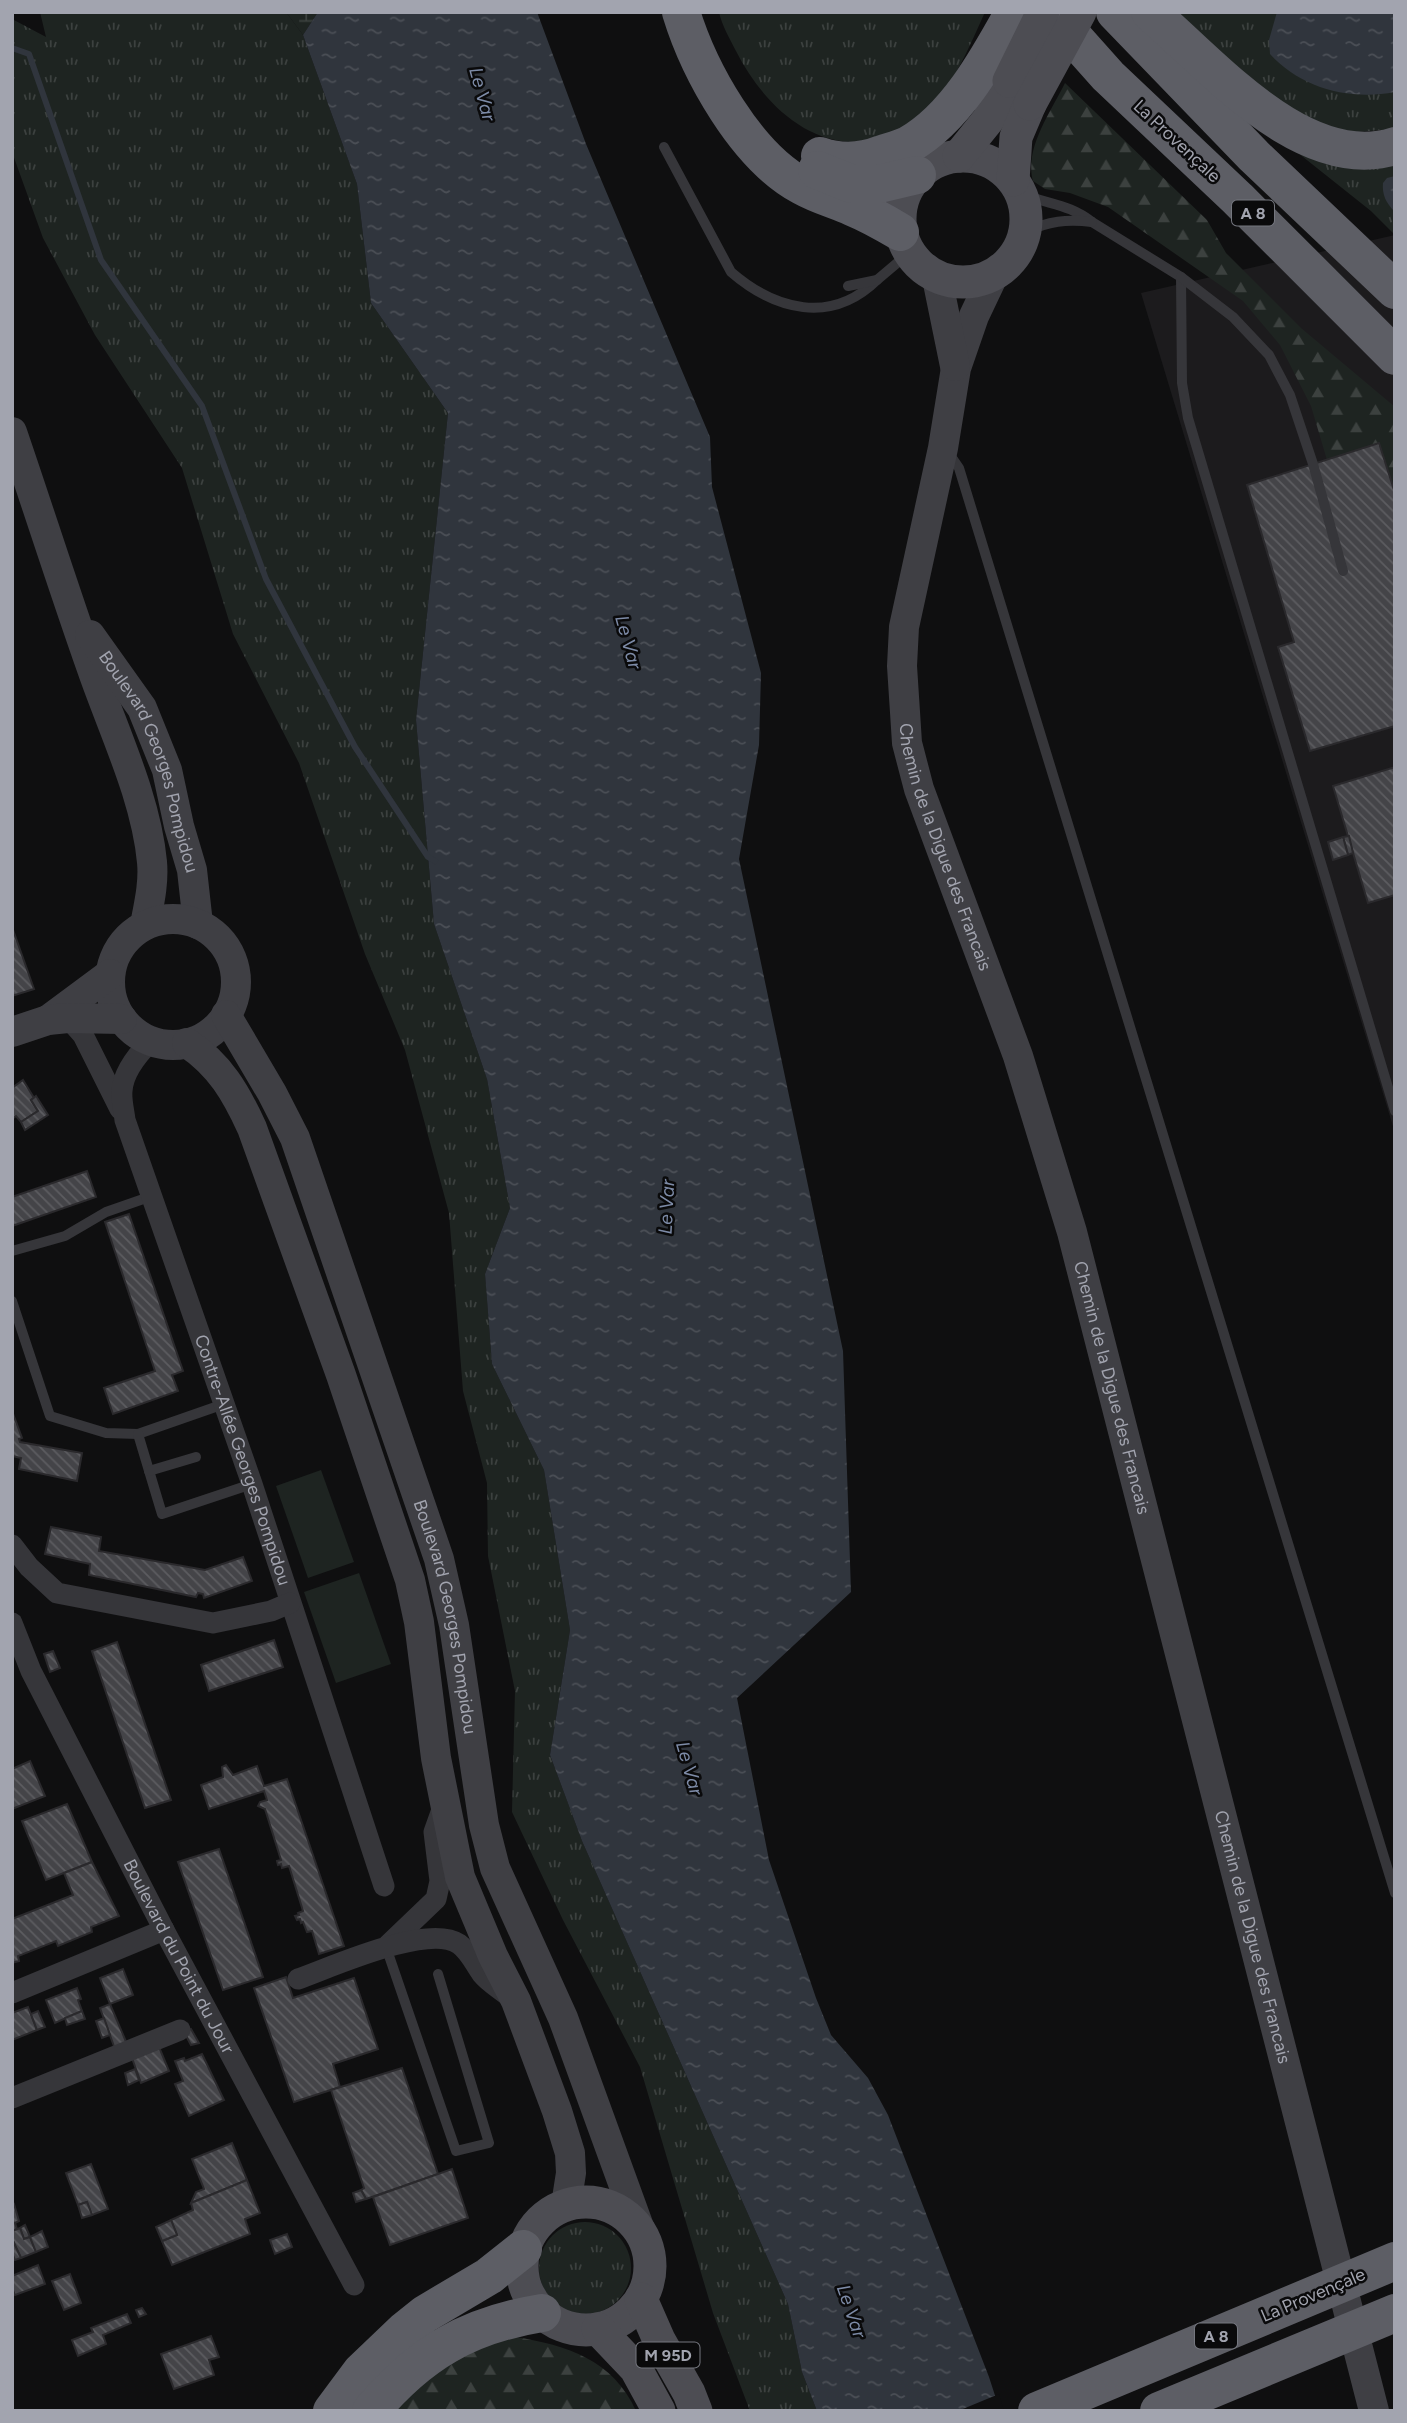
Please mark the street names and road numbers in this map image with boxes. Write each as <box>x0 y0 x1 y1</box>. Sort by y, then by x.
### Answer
street label: La Provençale <box>1129 95 1225 187</box>
road number: A 8 <box>1232 200 1274 226</box>
street label: Boulevard Georges Pompidou <box>94 647 203 875</box>
street label: Chemin de la Digue des Francais <box>895 722 996 974</box>
street label: Chemin de la Digue des Francais <box>1069 1259 1155 1517</box>
street label: Contre-Allée Georges Pompidou <box>190 1332 295 1588</box>
street label: Boulevard Georges Pompidou <box>409 1497 481 1736</box>
street label: Chemin de la Digue des Francais <box>1210 1808 1296 2066</box>
street label: Boulevard du Point du Jour <box>119 1855 239 2057</box>
street label: La Provençale <box>1257 2263 1369 2327</box>
road number: A 8 <box>1195 2324 1237 2348</box>
road number: M 95D <box>636 2342 700 2368</box>

